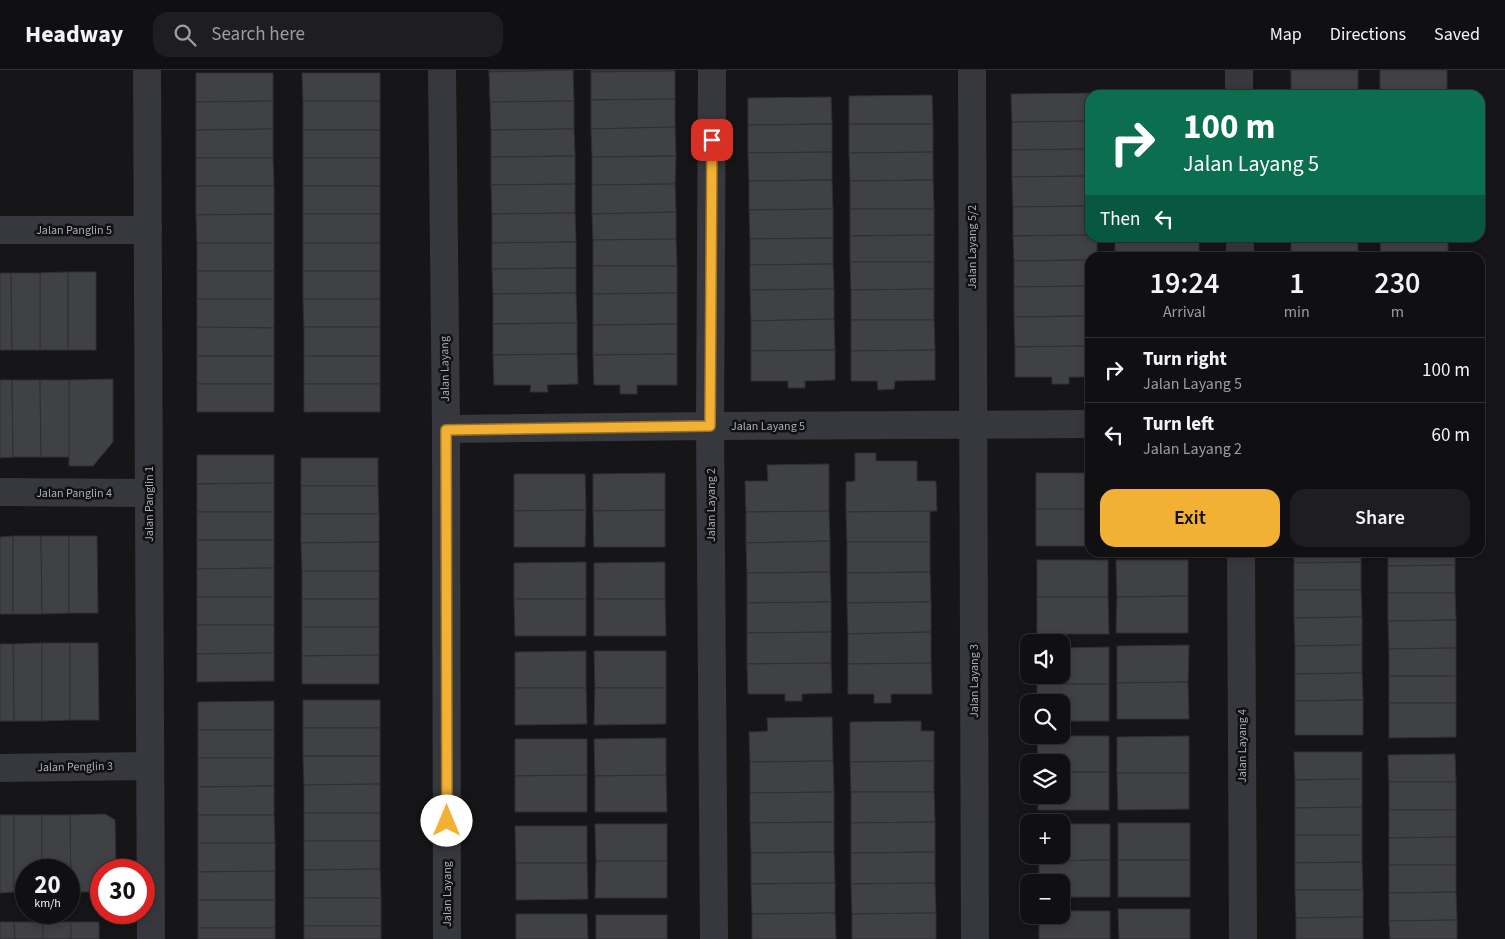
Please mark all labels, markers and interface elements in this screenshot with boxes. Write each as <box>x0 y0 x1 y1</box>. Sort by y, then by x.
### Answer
search box <box>153 12 503 57</box>
text: Headway <box>25 17 123 52</box>
icon: search <box>171 21 199 49</box>
text: Search here <box>211 21 305 48</box>
text: Map <box>1270 22 1302 47</box>
text: Directions <box>1330 22 1406 47</box>
text: Saved <box>1434 22 1480 47</box>
text: 100 m <box>1183 102 1275 152</box>
icon: right <box>1100 110 1165 175</box>
pin <box>691 119 733 161</box>
icon: arrive <box>698 126 726 154</box>
text: Jalan Layang 5 <box>1183 148 1319 180</box>
street label: Jalan Layang 5/2 <box>964 205 981 289</box>
icon: left <box>1150 205 1178 233</box>
text: Then <box>1100 206 1140 233</box>
street label: Jalan Panglin 5 <box>36 222 112 239</box>
text: 19:24 <box>1150 262 1219 305</box>
text: 1 <box>1289 262 1305 305</box>
text: 230 <box>1374 262 1420 305</box>
text: Arrival <box>1163 301 1206 323</box>
text: min <box>1284 301 1310 323</box>
text: m <box>1391 301 1404 323</box>
street label: Jalan Layang <box>436 336 454 402</box>
text: Turn right <box>1143 346 1227 373</box>
icon: right <box>1100 356 1128 384</box>
text: 100 m <box>1422 357 1470 384</box>
text: Jalan Layang 5 <box>1143 373 1242 395</box>
text: Turn left <box>1143 411 1214 438</box>
street label: Jalan Layang 5 <box>731 418 805 435</box>
icon: left <box>1100 421 1128 449</box>
text: 60 m <box>1432 422 1470 449</box>
text: Jalan Layang 2 <box>1143 438 1242 460</box>
street label: Jalan Panglin 1 <box>141 466 158 542</box>
street label: Jalan Layang 2 <box>703 468 720 542</box>
street label: Jalan Panglin 4 <box>36 485 112 502</box>
button: Exit <box>1100 489 1280 547</box>
button: Share <box>1290 489 1470 547</box>
map controls <box>1020 634 1070 924</box>
button: sound <box>1020 634 1070 684</box>
street label: Jalan Layang 3 <box>966 644 983 718</box>
button: search <box>1020 694 1070 744</box>
street label: Jalan Layang 4 <box>1234 709 1251 783</box>
button: layers <box>1020 754 1070 804</box>
street label: Jalan Penglin 3 <box>37 758 113 776</box>
position arrow <box>420 794 472 846</box>
button: + <box>1020 814 1070 864</box>
speed limit sign: 30 <box>90 859 155 924</box>
street label: Jalan Layang <box>439 861 456 927</box>
text: 20 <box>34 867 61 903</box>
button: − <box>1020 874 1070 924</box>
text: km/h <box>34 895 61 912</box>

